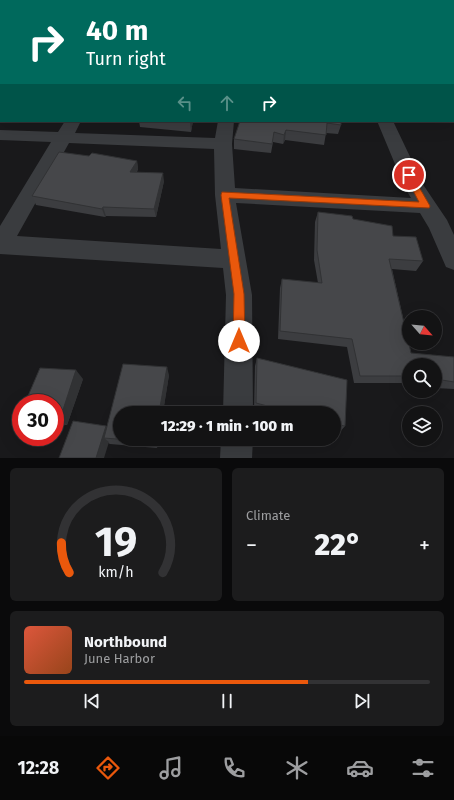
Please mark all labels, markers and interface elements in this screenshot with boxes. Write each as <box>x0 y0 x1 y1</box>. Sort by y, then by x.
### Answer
text: 40 m <box>86 14 149 47</box>
icon: right <box>20 16 72 68</box>
text: Turn right <box>86 48 166 70</box>
icon: left <box>174 92 196 114</box>
icon: ahead <box>216 92 238 114</box>
icon: right <box>258 92 280 114</box>
pin <box>392 158 426 192</box>
icon: arrive <box>398 164 420 186</box>
north arrow <box>402 310 442 350</box>
map controls <box>402 310 442 446</box>
position arrow <box>218 320 260 362</box>
button: search <box>402 358 442 398</box>
speed limit sign: 30 <box>12 394 64 446</box>
button: layers <box>402 406 442 446</box>
text: 12:29 · 1 min · 100 m <box>161 417 293 435</box>
text: Climate <box>246 508 290 523</box>
text: 19 <box>95 516 137 566</box>
text: 22° <box>315 527 362 563</box>
text: − <box>246 532 257 559</box>
text: + <box>419 532 430 559</box>
text: km/h <box>98 563 134 580</box>
text: Northbound <box>84 633 167 651</box>
text: June Harbor <box>84 651 155 666</box>
icon: previous <box>81 690 103 712</box>
icon: pause <box>216 690 238 712</box>
icon: next <box>351 690 373 712</box>
icon: directions <box>94 754 122 782</box>
icon: music <box>157 754 185 782</box>
icon: phone <box>220 754 248 782</box>
icon: climate <box>283 754 311 782</box>
icon: car <box>346 754 374 782</box>
icon: filters <box>409 754 437 782</box>
text: 12:28 <box>17 757 59 779</box>

